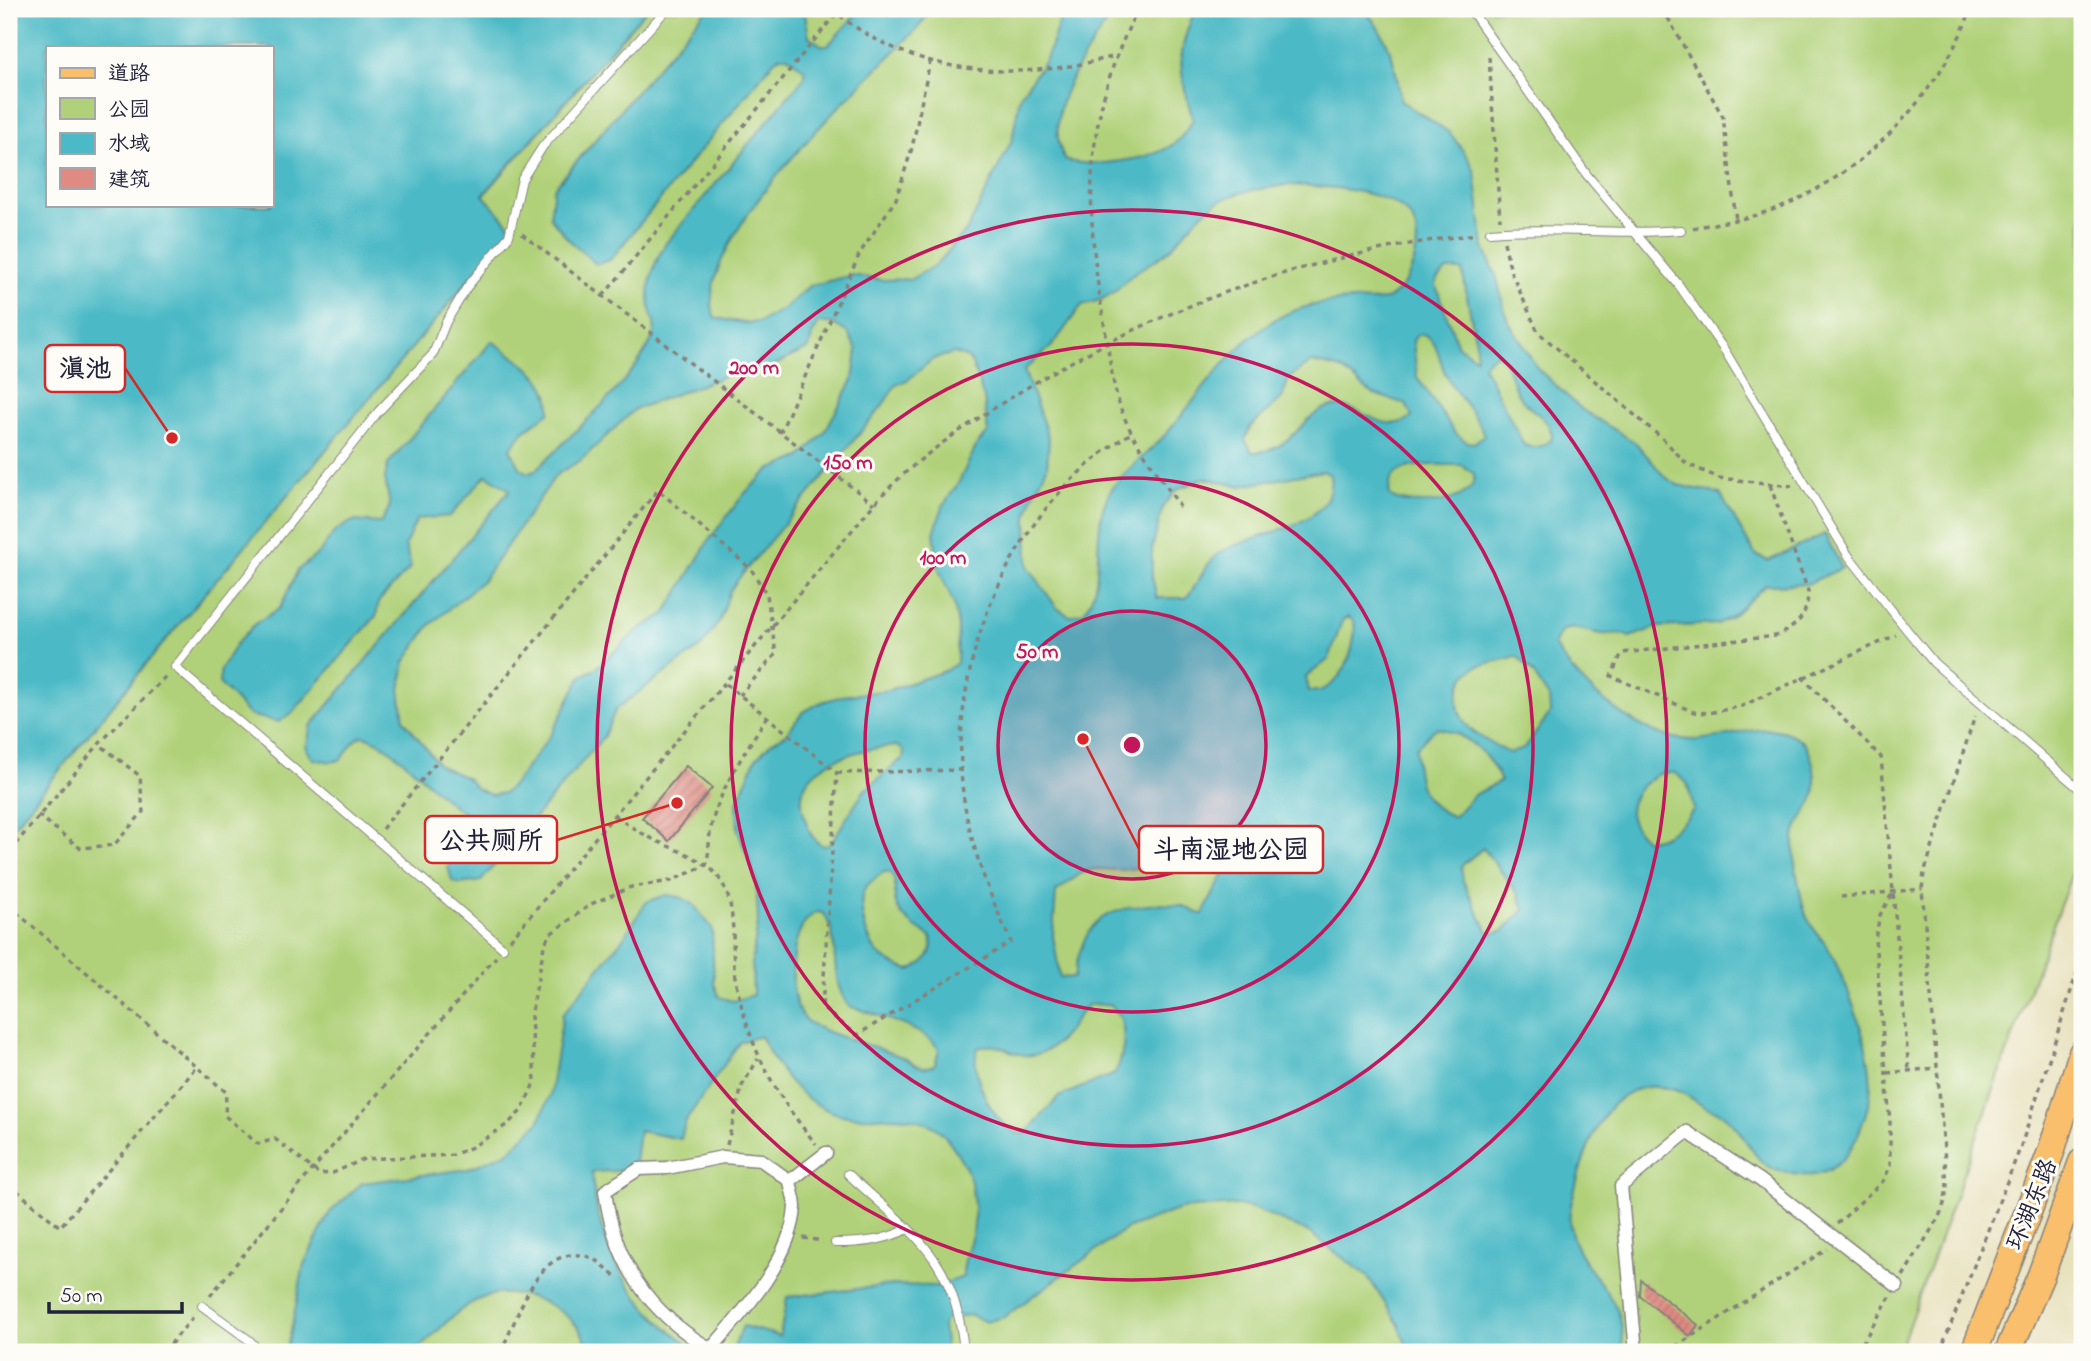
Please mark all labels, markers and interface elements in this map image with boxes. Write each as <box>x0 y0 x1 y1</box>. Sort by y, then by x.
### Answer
legend <box>46 46 273 206</box>
text: 道路 <box>108 60 150 90</box>
text: 公园 <box>108 96 150 126</box>
text: 水域 <box>108 130 150 160</box>
text: 建筑 <box>108 166 150 196</box>
callout: 滇池 <box>45 345 125 392</box>
text: 滇池 <box>59 352 111 390</box>
text: 200 m <box>728 354 779 384</box>
text: 150 m <box>823 449 873 479</box>
text: 100 m <box>920 544 966 574</box>
text: 50 m <box>1016 638 1058 668</box>
centre of rings <box>1120 733 1144 757</box>
callout: 公共厕所 <box>425 816 557 863</box>
text: 公共厕所 <box>439 824 543 862</box>
callout: 斗南湿地公园 <box>1139 826 1323 873</box>
text: 斗南湿地公园 <box>1153 833 1309 871</box>
street label: 环湖东路 <box>1999 1154 2068 1256</box>
scale bar <box>49 1270 182 1314</box>
text: 50 m <box>60 1282 103 1312</box>

